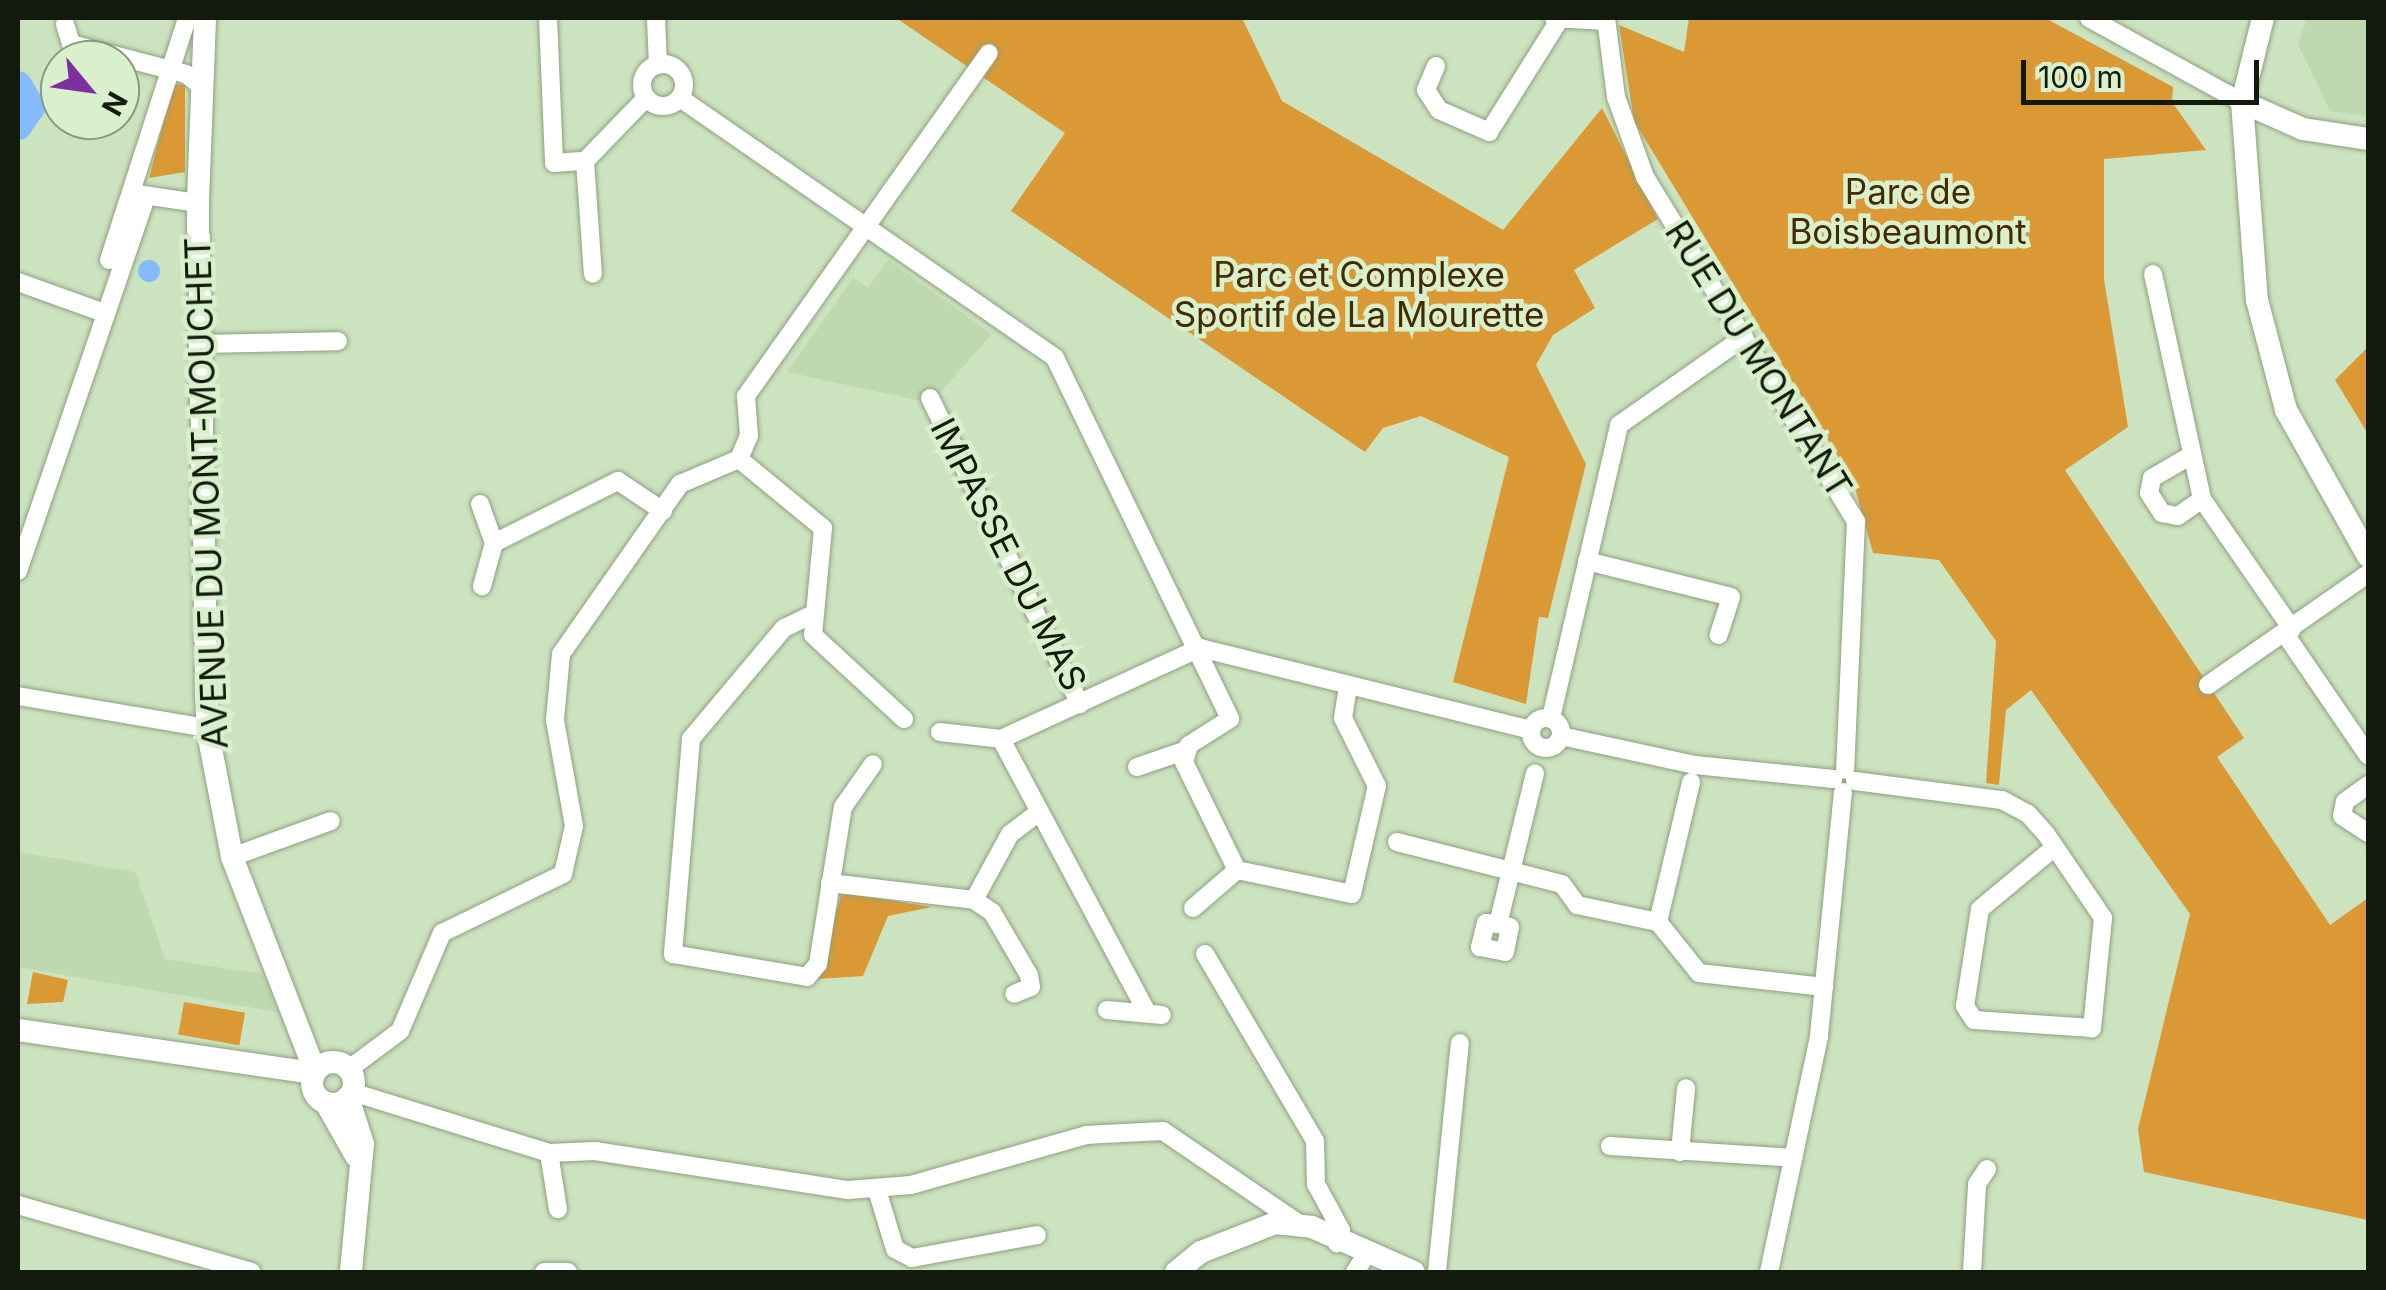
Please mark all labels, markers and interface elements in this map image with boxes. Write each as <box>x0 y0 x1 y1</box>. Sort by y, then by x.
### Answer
north arrow <box>40 40 140 140</box>
scale bar <box>2026 40 2264 102</box>
text: 100 m <box>2038 59 2123 95</box>
text: N <box>94 86 135 121</box>
park label: Parc de Boisbeaumont <box>1789 170 2027 252</box>
street label: RUE DU MONTANT <box>1657 213 1861 505</box>
street label: AVENUE DU MONT-MOUCHET <box>176 236 236 750</box>
park label: Parc et Complexe Sportif de La Mourette <box>1174 253 1544 335</box>
street label: IMPASSE DU MAS <box>922 411 1096 697</box>

